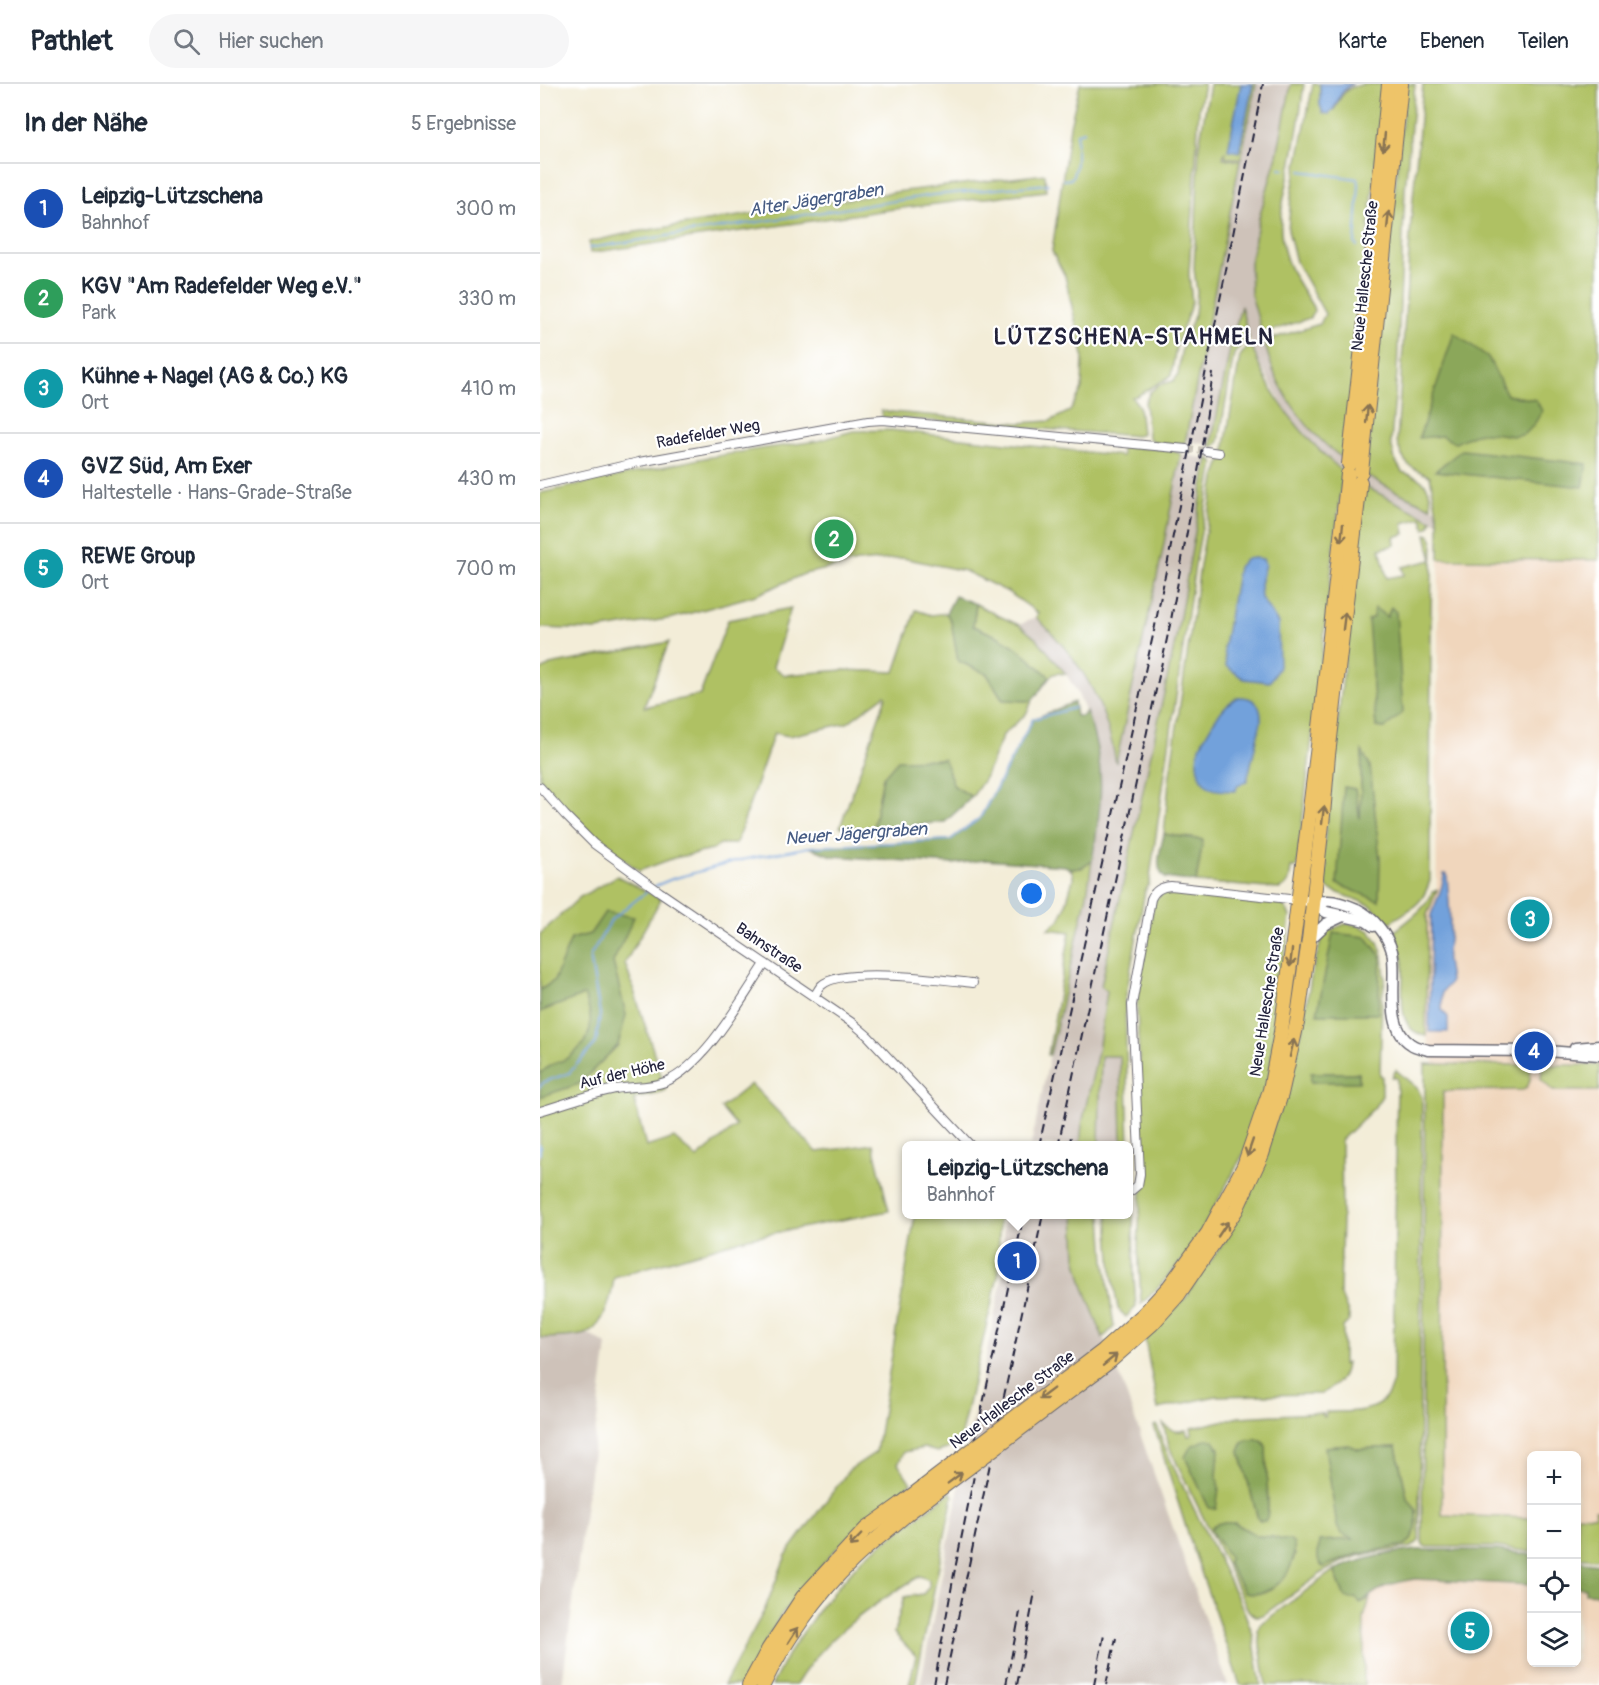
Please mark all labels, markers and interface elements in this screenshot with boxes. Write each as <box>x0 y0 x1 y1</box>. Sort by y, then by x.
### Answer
search box <box>149 14 569 68</box>
text: Pathlet <box>30 24 113 59</box>
icon: search <box>170 25 203 58</box>
text: Hier suchen <box>218 27 324 55</box>
text: Karte <box>1338 28 1387 55</box>
text: Ebenen <box>1420 28 1485 55</box>
text: Teilen <box>1518 28 1569 55</box>
text: In der Nähe <box>24 107 147 139</box>
text: 5 Ergebnisse <box>411 111 516 136</box>
one-way arrow <box>1378 132 1389 152</box>
water label: Alter Jägergraben <box>747 178 885 222</box>
text: Leipzig-Lützschena <box>81 182 263 210</box>
text: 1 <box>40 196 47 221</box>
text: 300 m <box>455 196 516 221</box>
street label: Neue Hallesche Straße <box>1347 200 1383 352</box>
text: Bahnhof <box>81 210 151 235</box>
one-way arrow <box>1383 210 1394 230</box>
text: KGV "Am Radefelder Weg e.V." <box>81 272 362 300</box>
text: 2 <box>38 286 49 311</box>
text: 330 m <box>458 286 516 311</box>
text: Park <box>81 300 116 325</box>
district label: LÜTZSCHENA-STAHMELN <box>994 323 1274 351</box>
text: Kühne + Nagel (AG & Co.) KG <box>81 362 348 390</box>
text: 3 <box>38 376 49 401</box>
text: 410 m <box>461 376 516 401</box>
text: Ort <box>81 390 109 415</box>
one-way arrow <box>1362 404 1373 424</box>
street label: Radefelder Weg <box>655 415 761 453</box>
text: GVZ Süd, Am Exer <box>81 452 252 480</box>
text: 4 <box>38 466 49 491</box>
text: 430 m <box>457 466 516 491</box>
text: Haltestelle · Hans-Grade-Straße <box>81 480 352 505</box>
pin: 2 <box>814 516 854 562</box>
one-way arrow <box>1336 522 1347 542</box>
text: REWE Group <box>81 542 195 570</box>
text: 5 <box>38 556 49 581</box>
text: 700 m <box>456 556 516 581</box>
text: Ort <box>81 570 109 595</box>
one-way arrow <box>1339 611 1350 631</box>
one-way arrow <box>1318 805 1329 825</box>
water label: Neuer Jägergraben <box>784 818 929 850</box>
your location <box>1017 879 1046 908</box>
pin: 3 <box>1510 896 1550 942</box>
street label: Bahnstraße <box>732 918 806 978</box>
street label: Neue Hallesche Straße <box>1245 926 1289 1078</box>
one-way arrow <box>1285 947 1296 967</box>
pin: 4 <box>1514 1028 1554 1074</box>
one-way arrow <box>1286 1039 1298 1058</box>
street label: Auf der Höhe <box>577 1054 667 1094</box>
one-way arrow <box>1244 1138 1255 1157</box>
popup <box>902 1141 1133 1219</box>
text: Leipzig-Lützschena <box>927 1154 1108 1182</box>
text: Bahnhof <box>927 1182 996 1207</box>
one-way arrow <box>1217 1221 1230 1238</box>
pin: 1 <box>998 1238 1036 1284</box>
street label: Neue Hallesche Straße <box>946 1347 1078 1453</box>
one-way arrow <box>1102 1354 1118 1367</box>
one-way arrow <box>1039 1388 1055 1401</box>
map controls <box>1527 1451 1581 1667</box>
button: + <box>1527 1451 1581 1505</box>
one-way arrow <box>947 1471 963 1484</box>
button: − <box>1527 1505 1581 1559</box>
one-way arrow <box>848 1532 863 1547</box>
button: locate <box>1527 1559 1581 1613</box>
pin: 5 <box>1450 1608 1490 1654</box>
button: layers <box>1527 1613 1581 1667</box>
one-way arrow <box>786 1626 799 1643</box>

